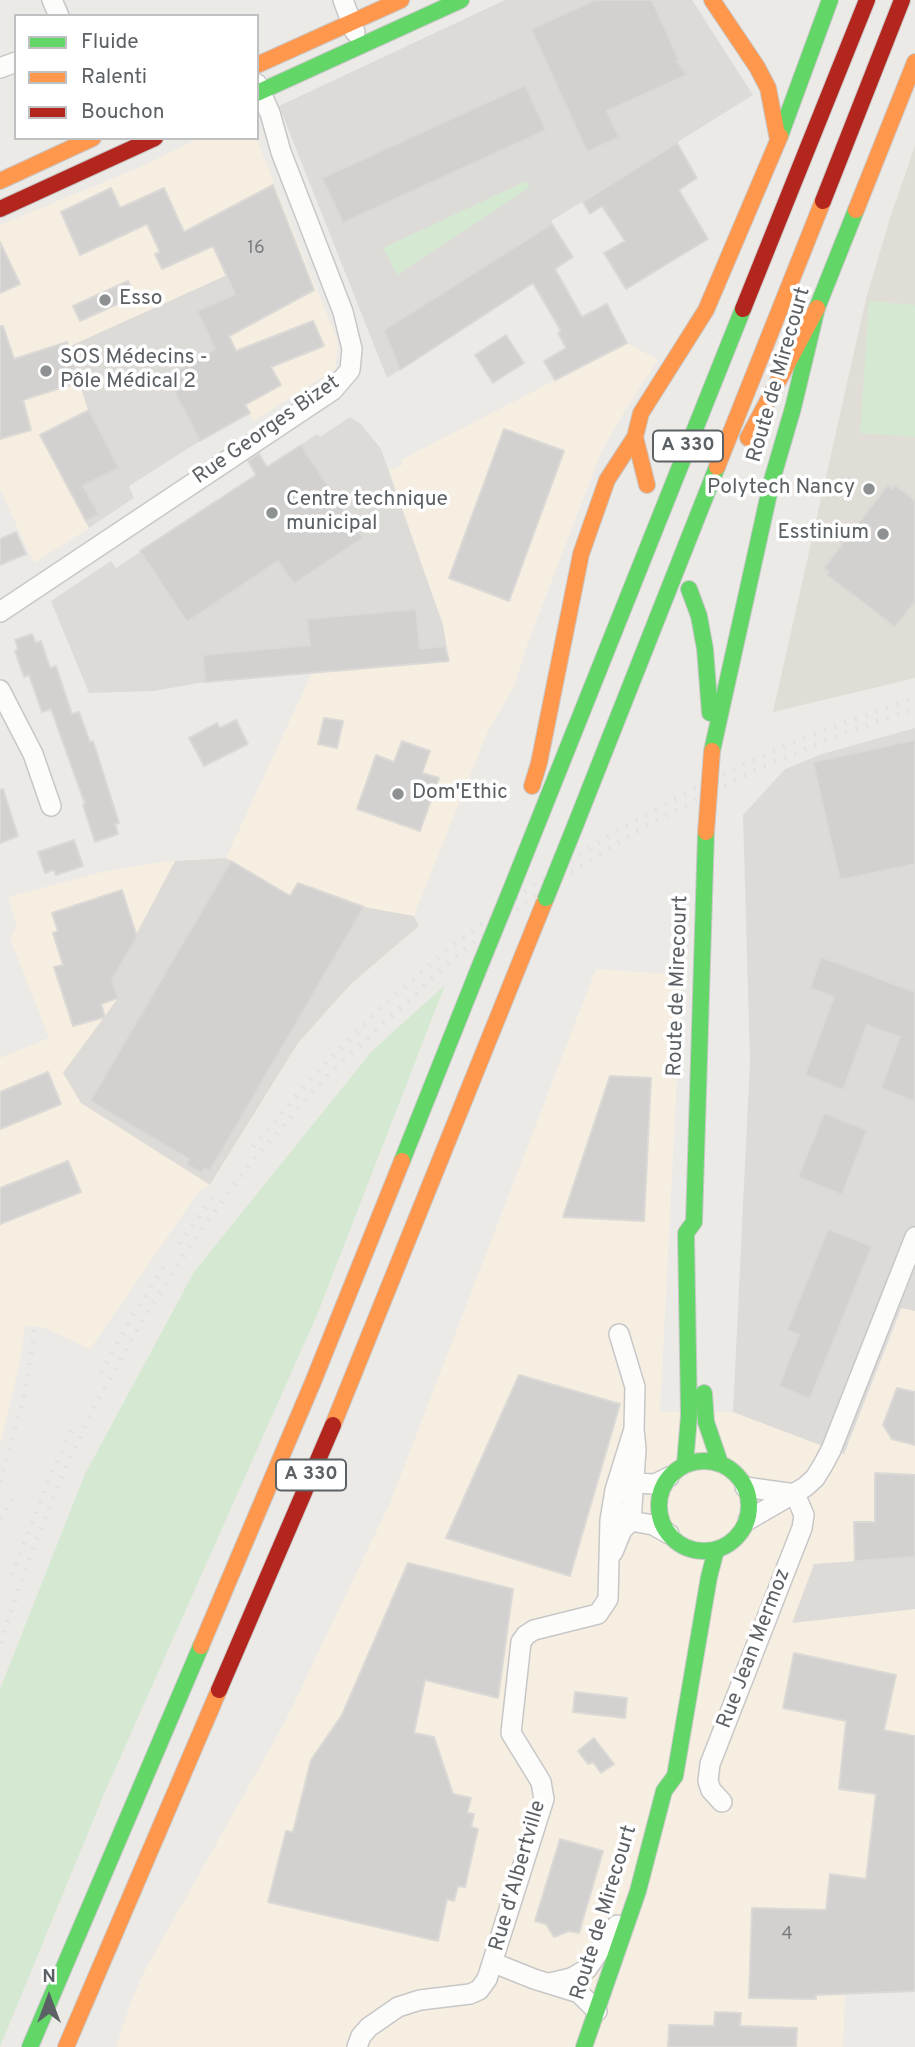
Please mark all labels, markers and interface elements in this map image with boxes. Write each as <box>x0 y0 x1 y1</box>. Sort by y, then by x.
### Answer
legend <box>14 14 259 140</box>
text: Fluide <box>81 29 139 56</box>
text: Ralenti <box>81 64 147 91</box>
text: Bouchon <box>81 99 164 126</box>
house number: 16 <box>247 238 265 260</box>
street label: Route de Mirecourt <box>743 284 817 466</box>
place label: Esso <box>119 287 162 313</box>
marker: Esso <box>97 292 113 308</box>
place label: SOS Médecins - Pôle Médical 2 <box>60 346 208 396</box>
marker: SOS Médecins - Pôle Médical 2 <box>38 363 54 379</box>
street label: Rue Georges Bizet <box>189 371 345 491</box>
road number: A 330 <box>653 430 723 462</box>
place label: Polytech Nancy <box>707 476 855 502</box>
marker: Polytech Nancy <box>861 481 877 497</box>
place label: Centre technique municipal <box>286 488 448 538</box>
marker: Centre technique municipal <box>264 505 280 521</box>
place label: Esstinium <box>778 521 869 547</box>
marker: Esstinium <box>875 526 891 542</box>
place label: Dom'Ethic <box>412 781 508 807</box>
marker: Dom'Ethic <box>390 786 406 802</box>
street label: Route de Mirecourt <box>663 895 695 1077</box>
road number: A 330 <box>276 1460 346 1490</box>
street label: Rue Jean Mermoz <box>713 1566 797 1732</box>
street label: Rue d'Albertville <box>485 1798 553 1954</box>
street label: Route de Mirecourt <box>566 1823 644 2003</box>
house number: 4 <box>781 1924 793 1946</box>
north arrow <box>14 1963 84 2033</box>
text: N <box>42 1965 56 1989</box>

